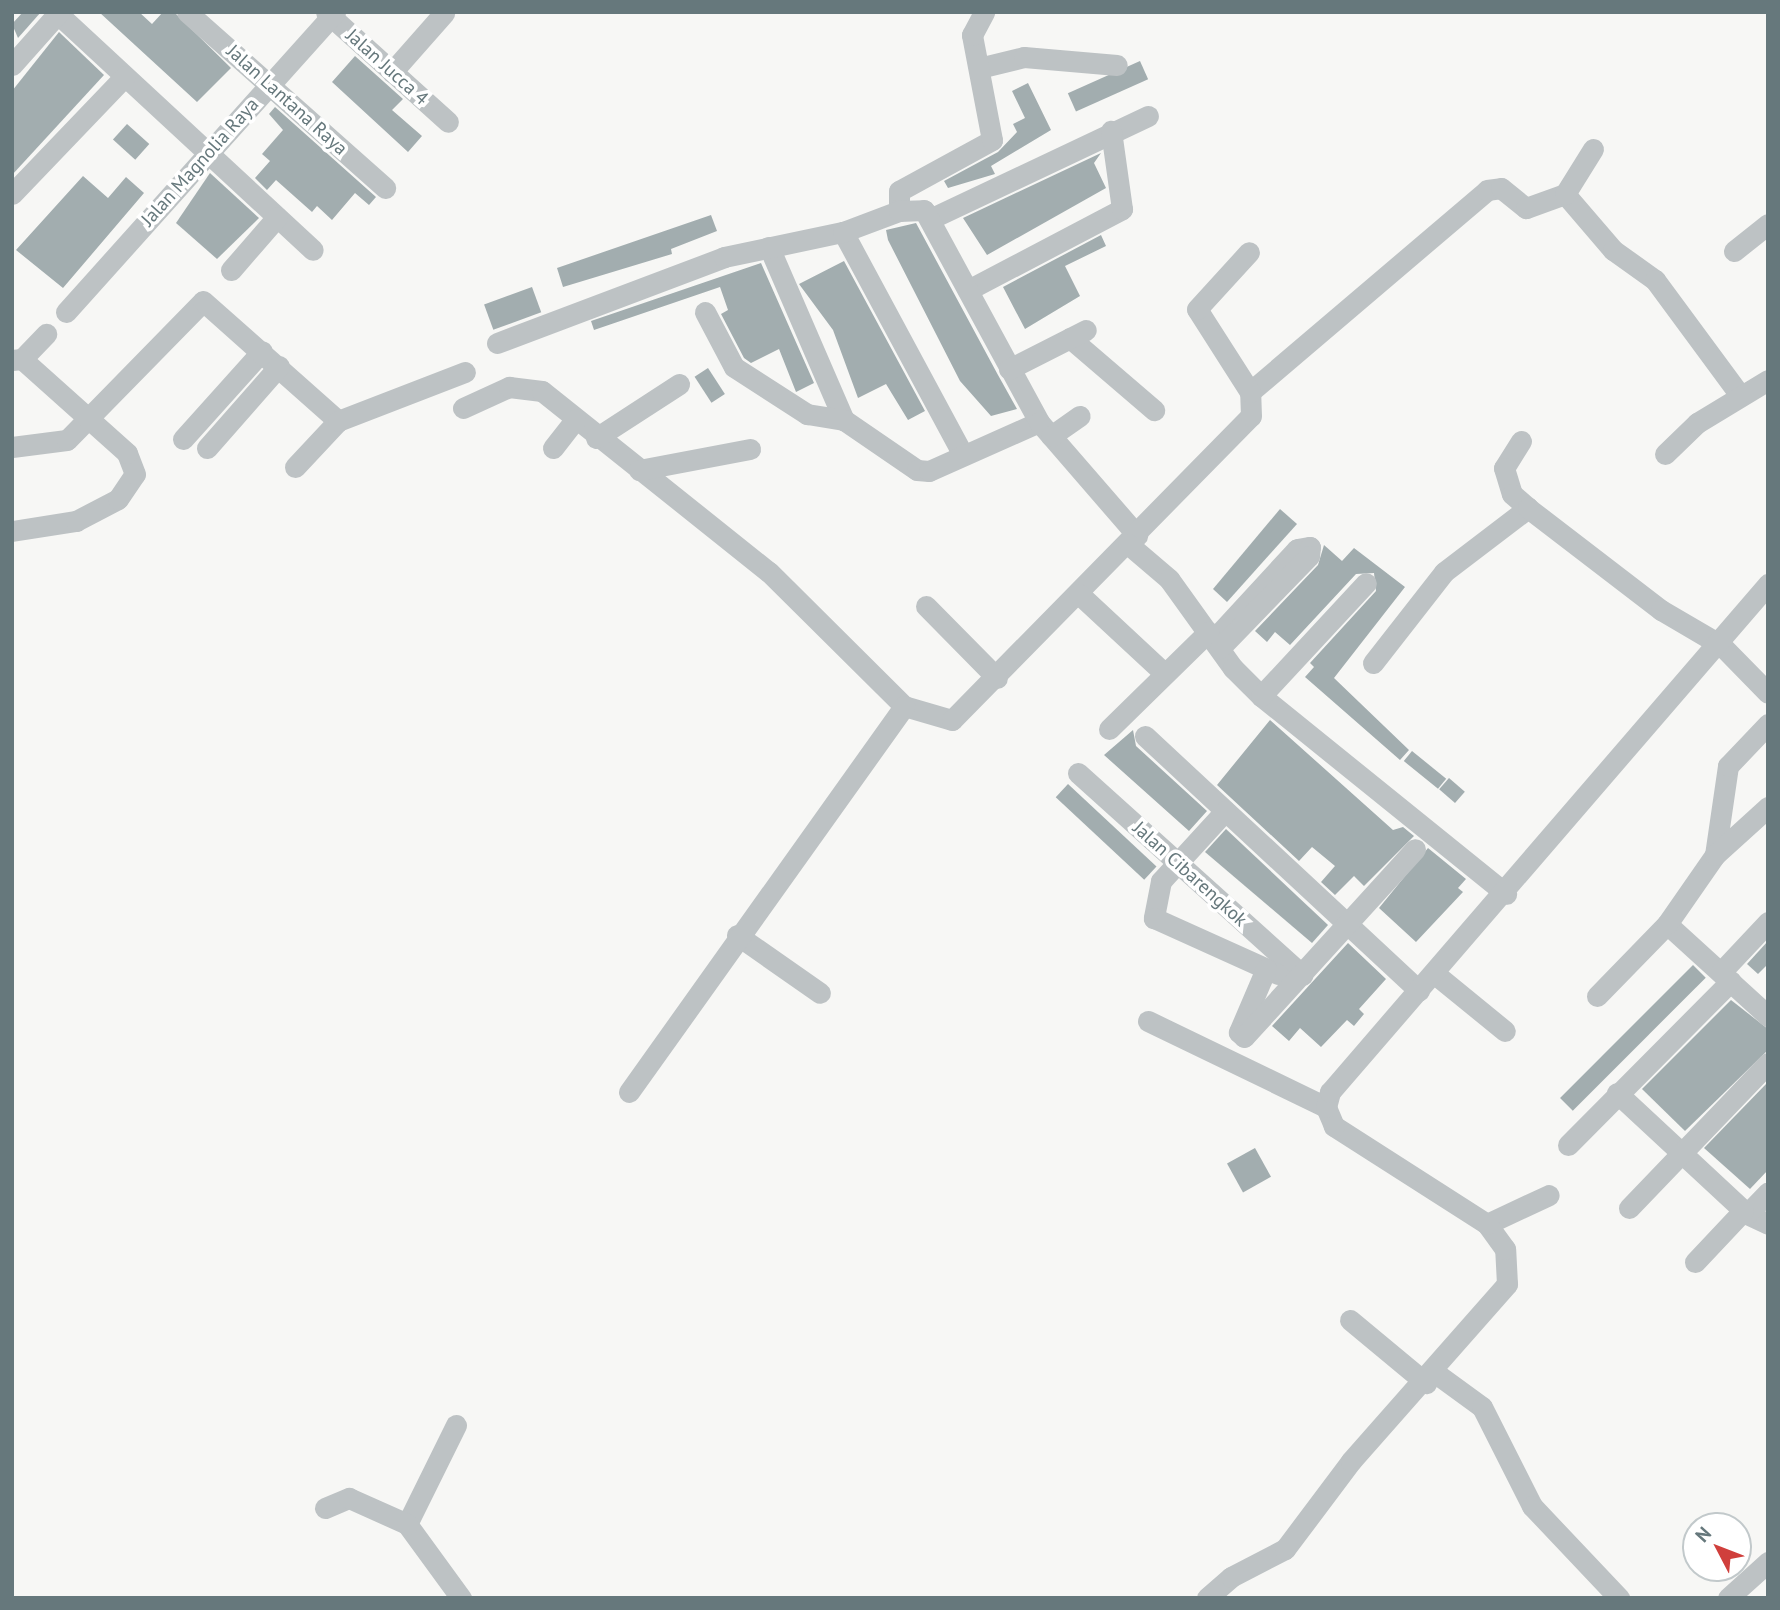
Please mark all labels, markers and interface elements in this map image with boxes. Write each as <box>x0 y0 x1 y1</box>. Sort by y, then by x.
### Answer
street label: Jalan Jucca 4 <box>341 24 433 110</box>
street label: Jalan Lantana Raya <box>222 40 352 160</box>
street label: Jalan Magnolia Raya <box>136 93 264 231</box>
street label: Jalan Cibarengkok <box>1128 817 1252 931</box>
north arrow <box>1682 1512 1752 1582</box>
text: N <box>1690 1522 1716 1547</box>

